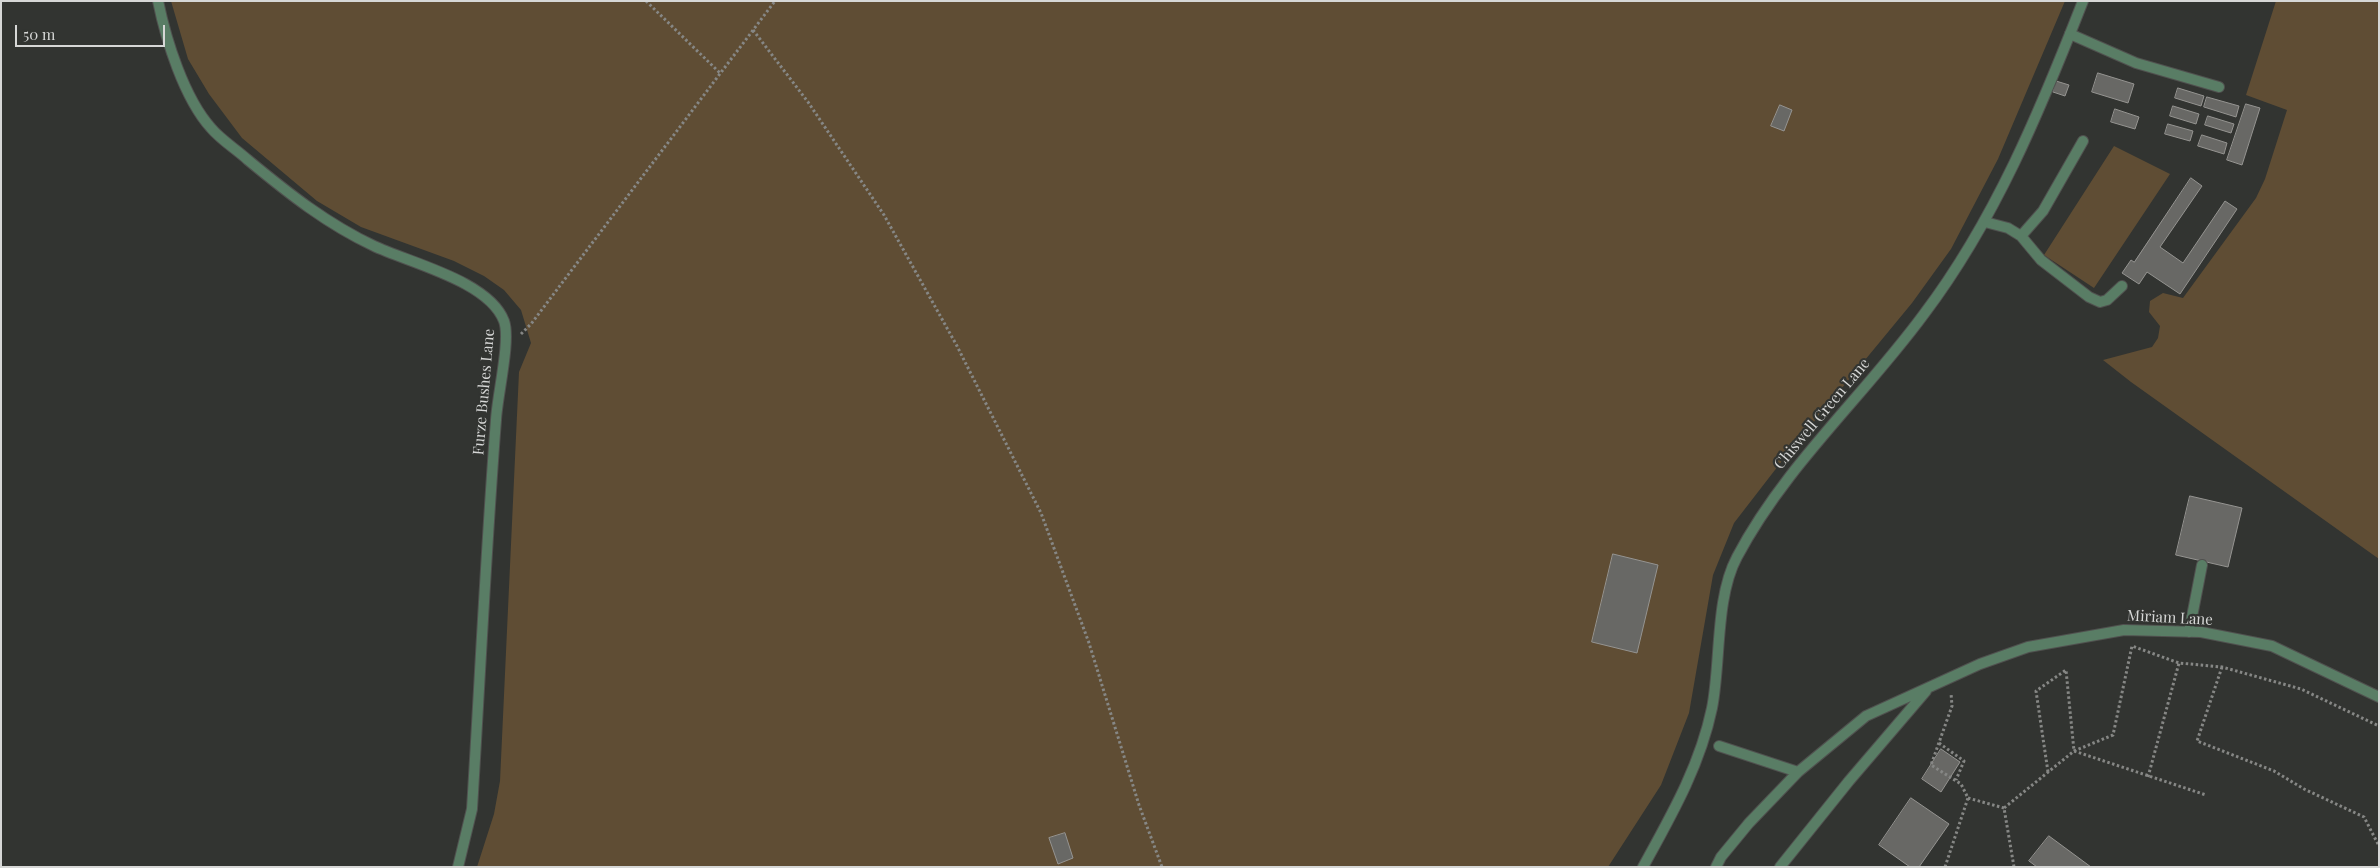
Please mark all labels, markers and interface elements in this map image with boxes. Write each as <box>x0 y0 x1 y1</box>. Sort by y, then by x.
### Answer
scale bar <box>18 15 168 47</box>
text: 50 m <box>23 24 55 44</box>
street label: Furze Bushes Lane <box>470 328 498 456</box>
street label: Chiswell Green Lane <box>1770 355 1874 473</box>
street label: Miriam Lane <box>2127 607 2213 629</box>

